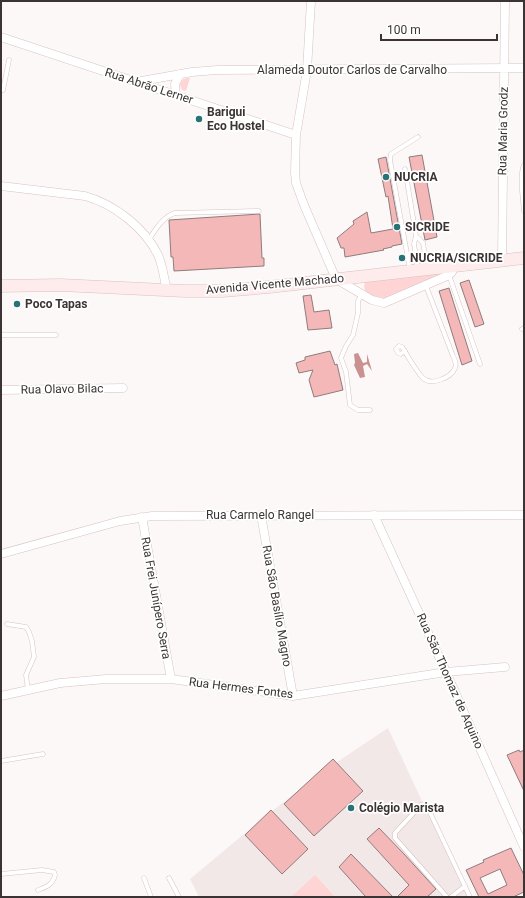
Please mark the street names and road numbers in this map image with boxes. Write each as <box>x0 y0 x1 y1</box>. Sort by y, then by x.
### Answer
street label: Alameda Doutor Carlos de Carvalho <box>257 63 447 77</box>
street label: Rua Abrão Lerner <box>103 65 195 107</box>
street label: Rua Maria Grodz <box>495 86 511 175</box>
street label: Avenida Vicente Machado <box>205 271 345 297</box>
street label: Rua Olavo Bilac <box>20 381 104 397</box>
street label: Rua Carmelo Rangel <box>206 508 314 522</box>
street label: Rua Frei Junípero Serra <box>138 536 174 660</box>
street label: Rua São Basílio Magno <box>259 544 295 668</box>
street label: Rua São Thomaz de Aquino <box>414 611 486 751</box>
street label: Rua Hermes Fontes <box>188 675 294 701</box>

